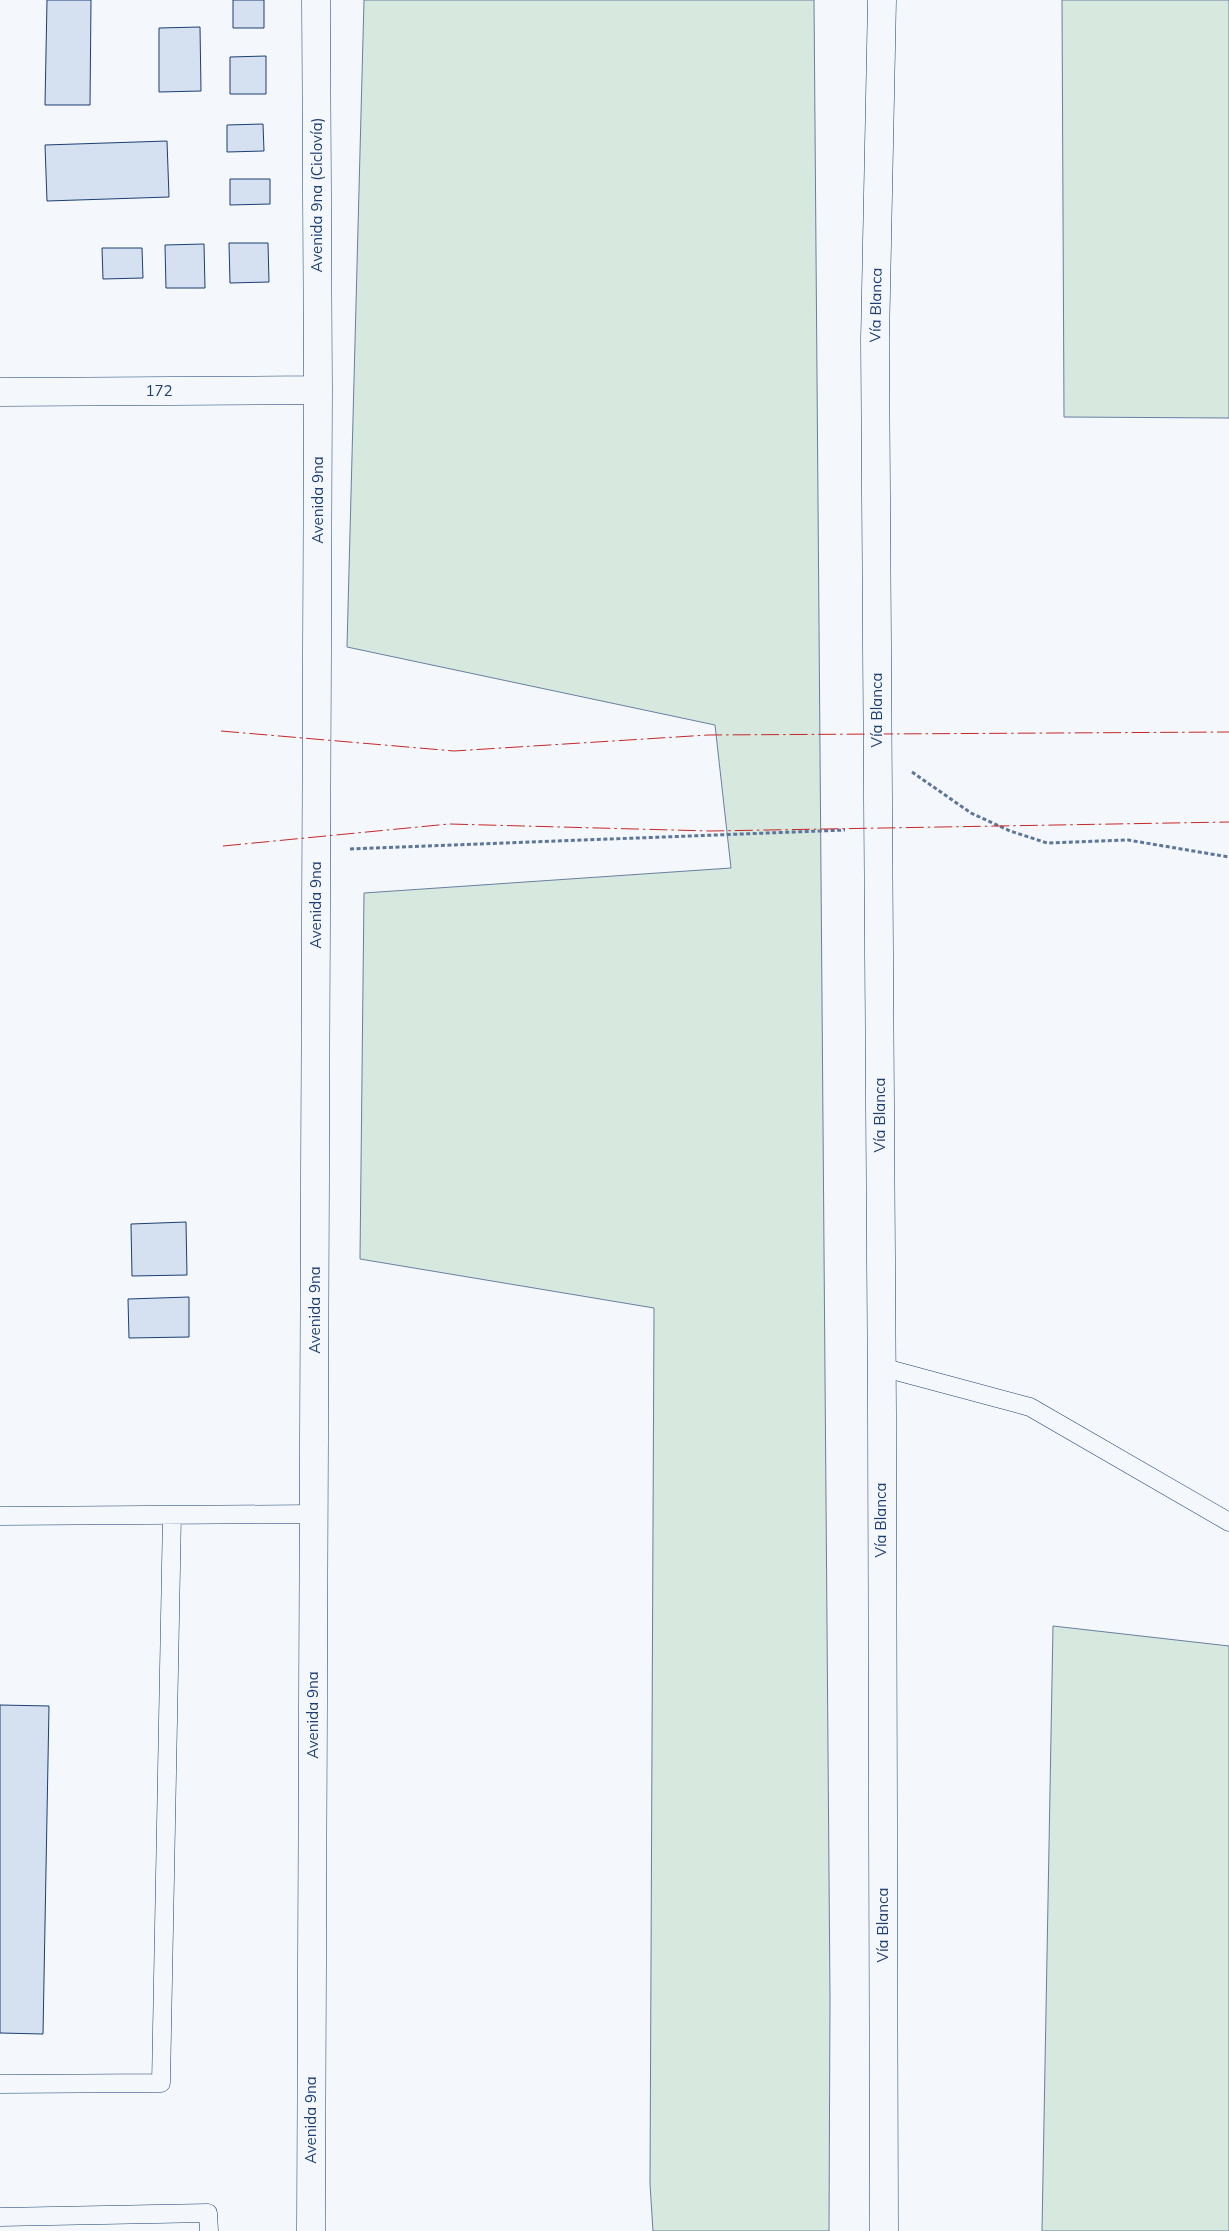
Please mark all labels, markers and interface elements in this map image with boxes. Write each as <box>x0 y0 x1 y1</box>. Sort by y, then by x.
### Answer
street label: Avenida 9na (Ciclovía) <box>307 118 326 272</box>
street label: Vía Blanca <box>865 267 886 343</box>
street label: 172 <box>145 381 173 400</box>
street label: Avenida 9na <box>308 456 327 544</box>
street label: Vía Blanca <box>867 673 886 747</box>
street label: Avenida 9na <box>306 861 325 949</box>
street label: Vía Blanca <box>870 1078 889 1152</box>
street label: Avenida 9na <box>305 1266 324 1354</box>
street label: Vía Blanca <box>871 1483 890 1557</box>
street label: Avenida 9na <box>303 1671 322 1759</box>
street label: Vía Blanca <box>873 1888 892 1962</box>
street label: Avenida 9na <box>301 2076 320 2164</box>

